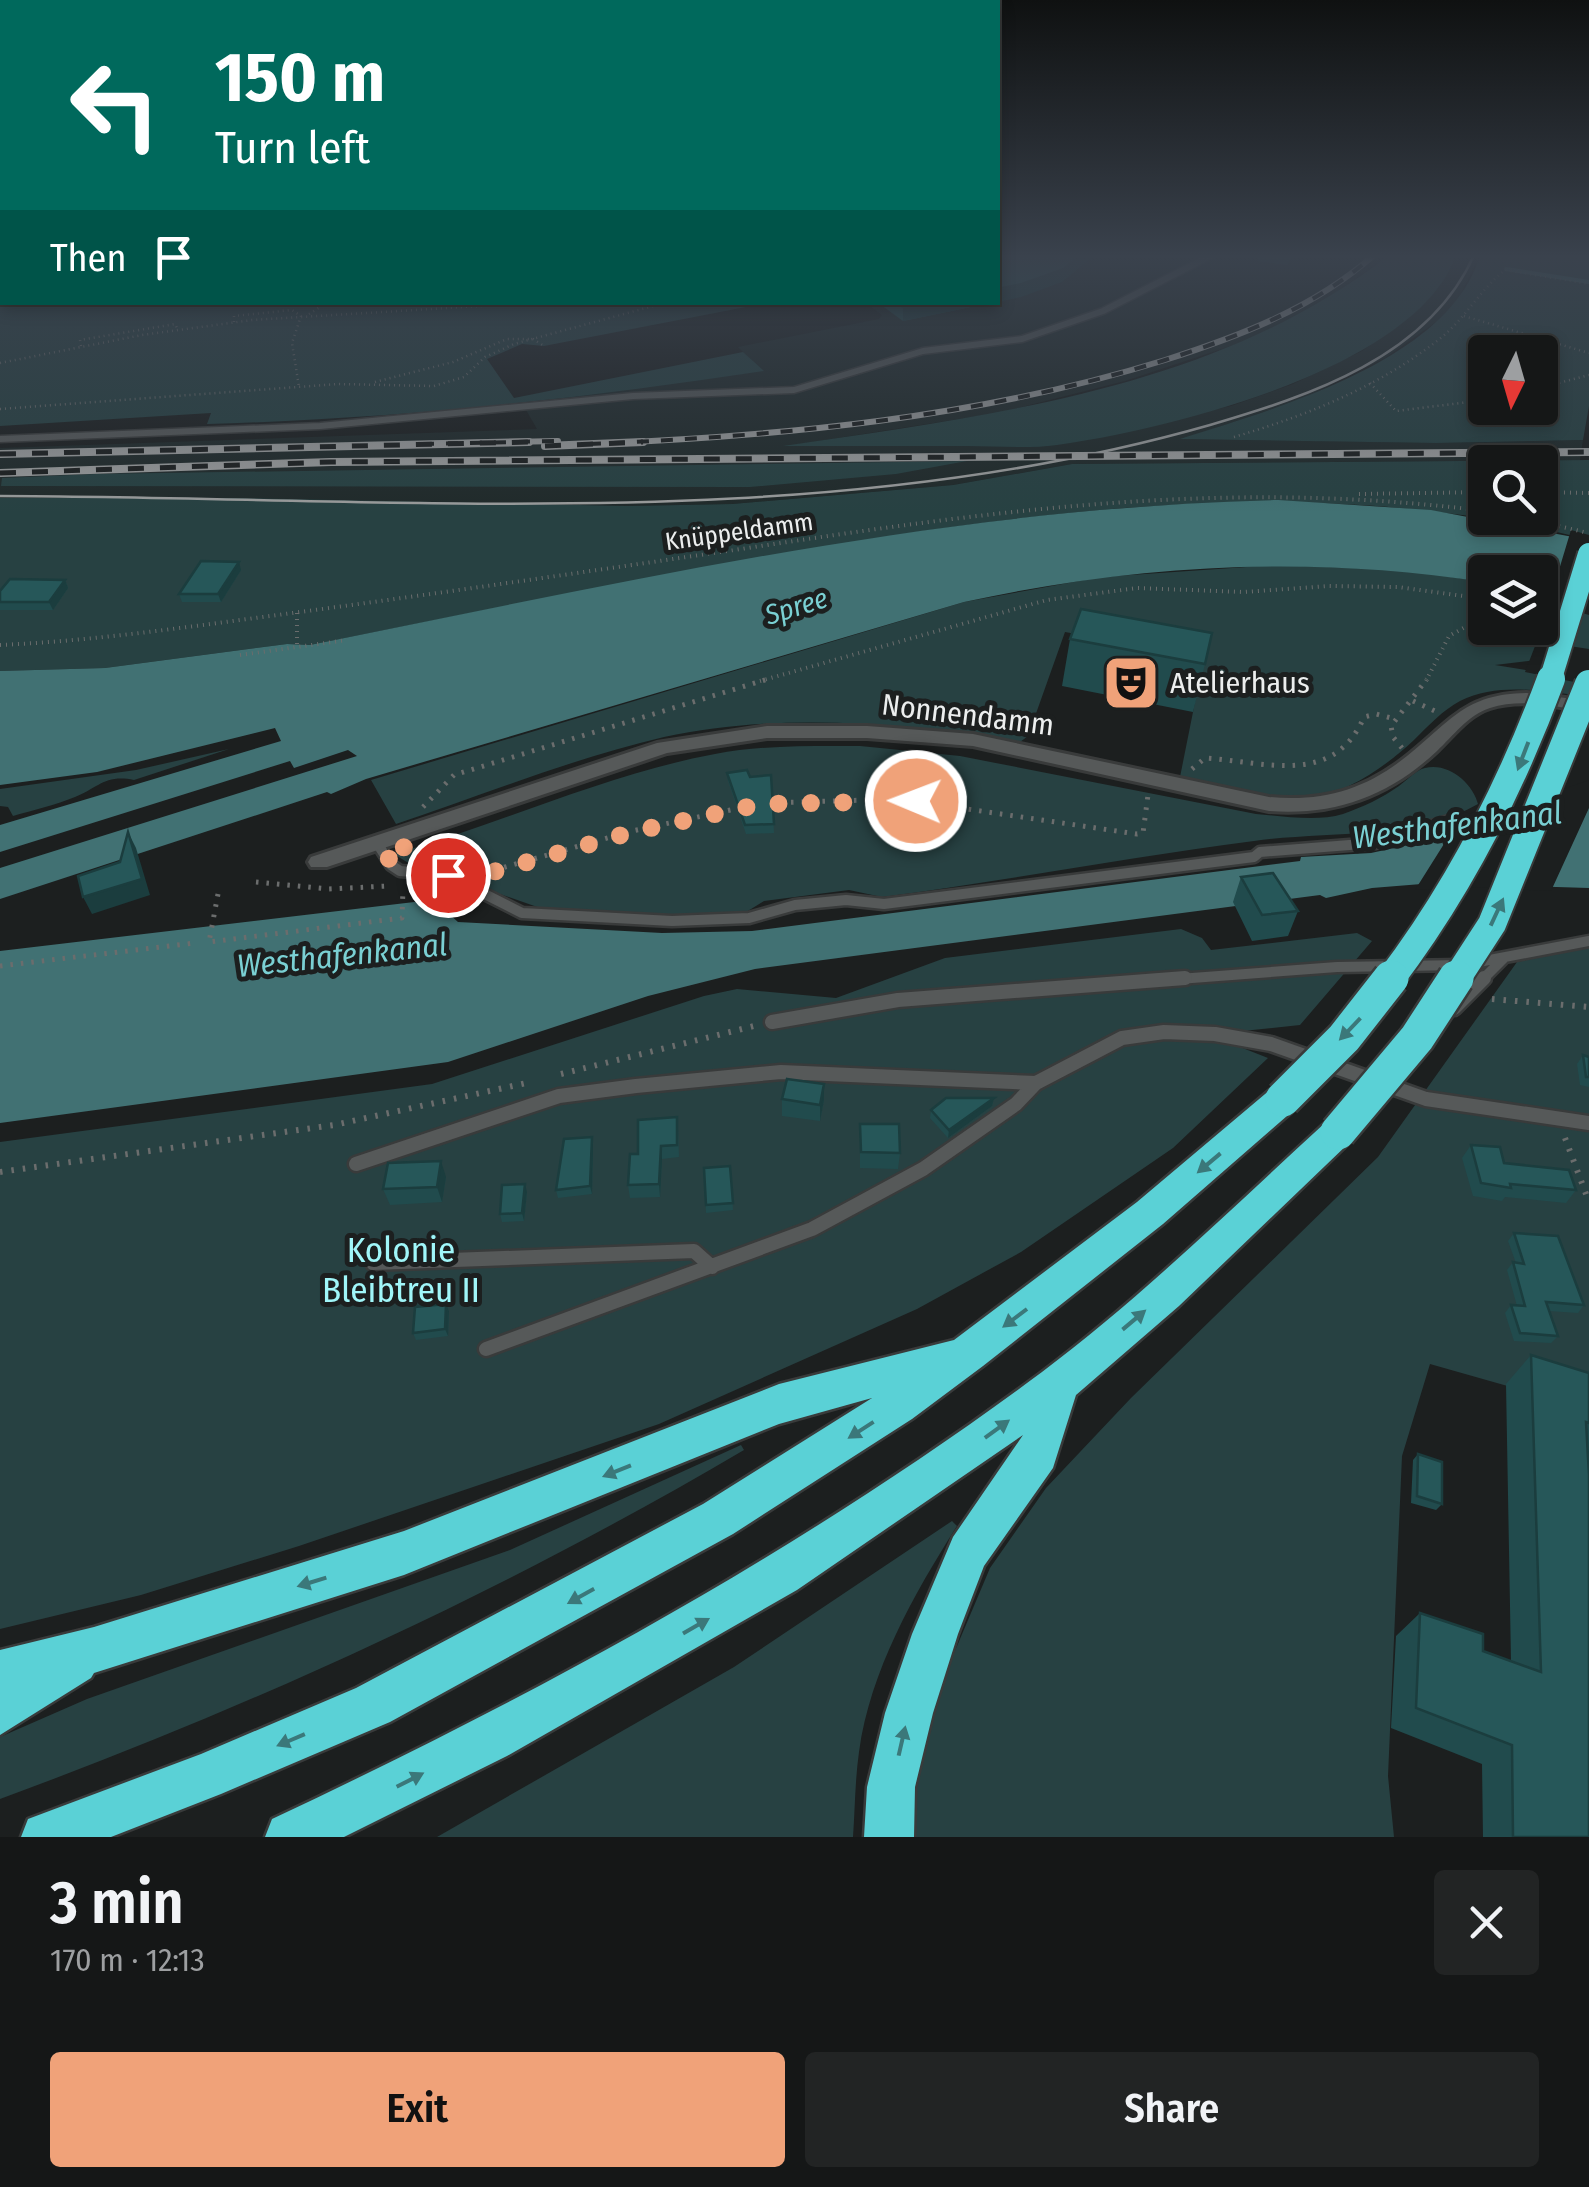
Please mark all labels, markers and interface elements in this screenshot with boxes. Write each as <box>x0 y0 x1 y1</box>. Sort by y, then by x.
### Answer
text: 150 m <box>215 36 385 120</box>
icon: left <box>50 40 180 170</box>
text: Turn left <box>215 121 370 175</box>
icon: arrive <box>146 230 201 285</box>
text: Then <box>50 235 126 281</box>
north arrow <box>1468 335 1558 425</box>
map controls <box>1468 335 1558 645</box>
button: search <box>1468 445 1558 535</box>
street label: Knüppeldamm <box>663 507 815 557</box>
button: layers <box>1468 555 1558 645</box>
water label: Spree <box>760 581 831 632</box>
theatre icon: Atelierhaus <box>1101 653 1161 713</box>
place label: Atelierhaus <box>1170 665 1310 701</box>
street label: Nonnendamm <box>880 687 1056 743</box>
one-way arrow <box>1514 741 1530 771</box>
position arrow <box>864 749 968 853</box>
water label: Westhafenkanal <box>1350 793 1564 857</box>
pin <box>406 833 491 918</box>
icon: arrive <box>421 848 476 903</box>
one-way arrow <box>1488 897 1505 926</box>
water label: Westhafenkanal <box>235 925 449 985</box>
one-way arrow <box>1339 1017 1362 1041</box>
one-way arrow <box>1197 1151 1222 1173</box>
park label: Kolonie Bleibtreu II <box>322 1229 480 1311</box>
one-way arrow <box>1002 1307 1028 1327</box>
one-way arrow <box>1121 1310 1146 1331</box>
one-way arrow <box>984 1419 1010 1439</box>
one-way arrow <box>847 1420 874 1438</box>
one-way arrow <box>602 1464 632 1480</box>
one-way arrow <box>296 1575 326 1590</box>
one-way arrow <box>567 1587 596 1604</box>
one-way arrow <box>682 1618 710 1635</box>
one-way arrow <box>895 1725 910 1756</box>
one-way arrow <box>276 1732 305 1748</box>
one-way arrow <box>396 1772 425 1789</box>
text: 3 min <box>50 1867 184 1939</box>
button: close <box>1434 1870 1539 1975</box>
text: 170 m · 12:13 <box>50 1941 205 1979</box>
button: Exit <box>50 2052 785 2167</box>
button: Share <box>805 2052 1539 2167</box>

